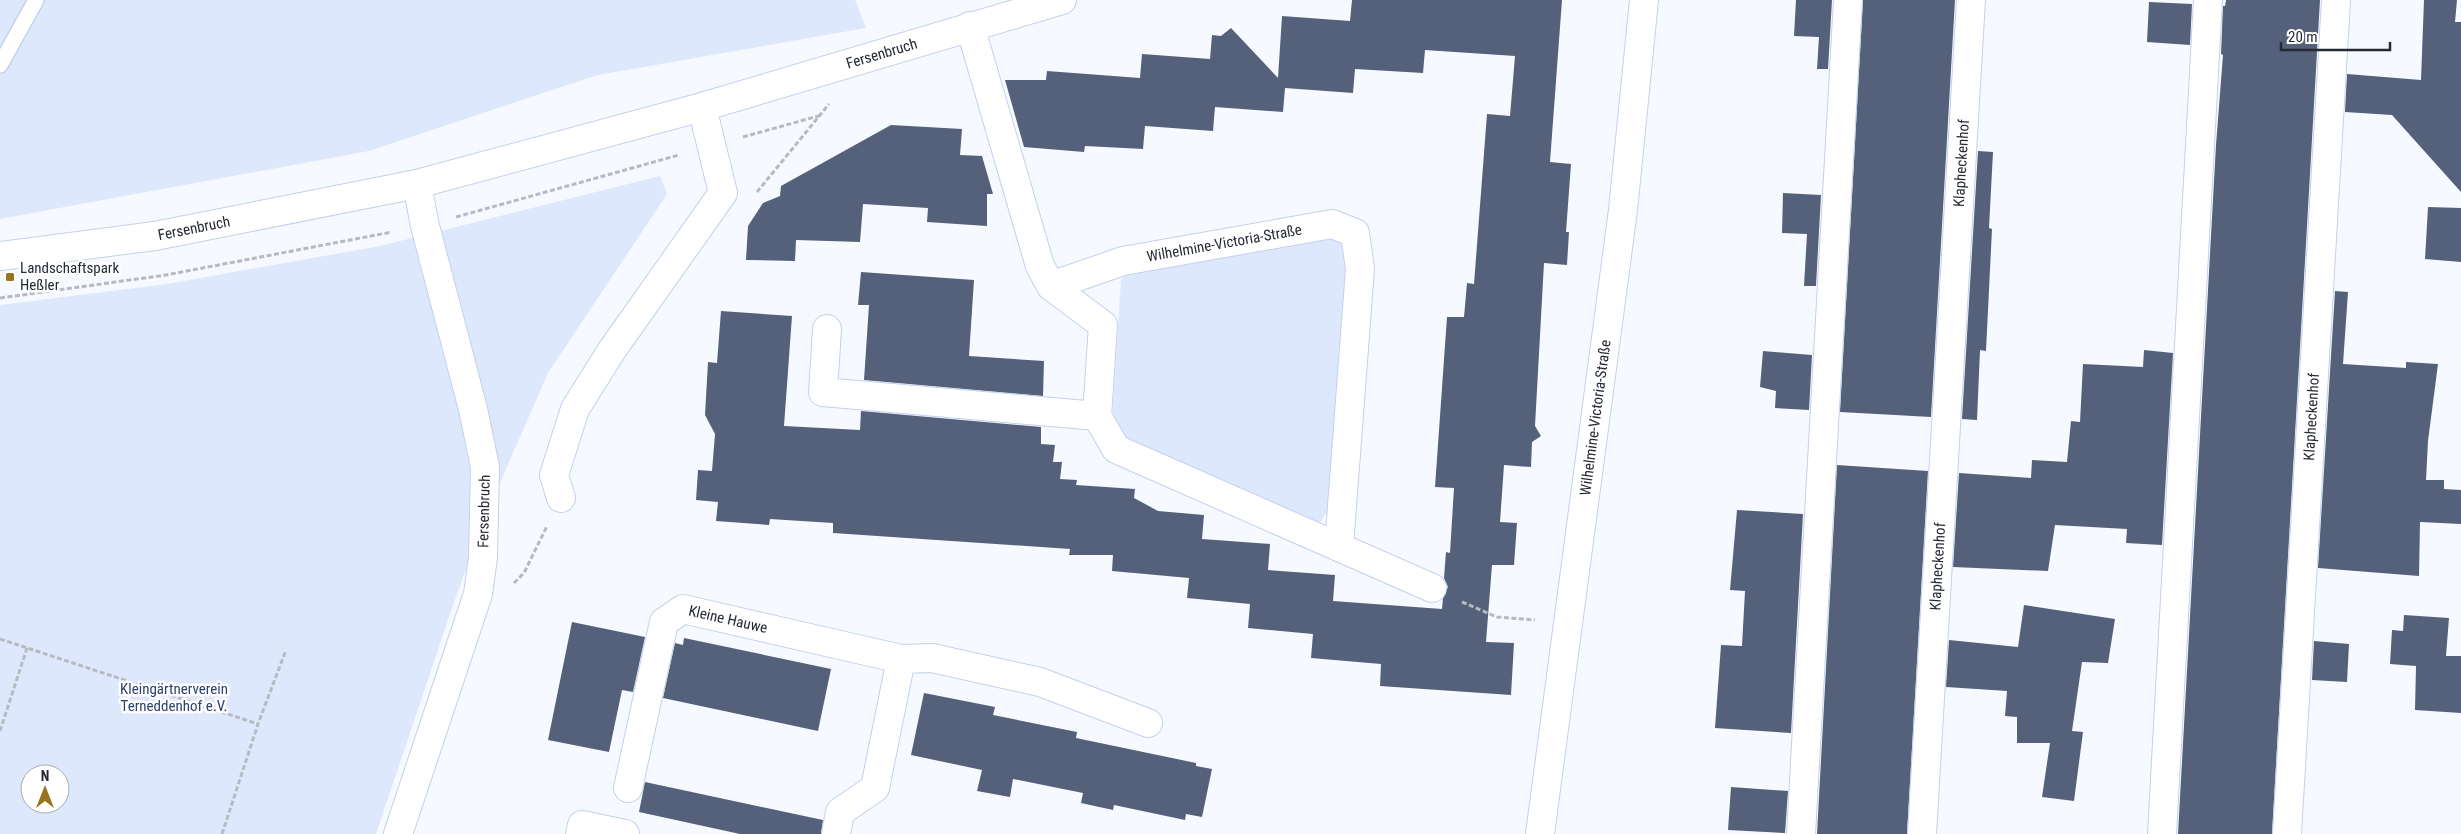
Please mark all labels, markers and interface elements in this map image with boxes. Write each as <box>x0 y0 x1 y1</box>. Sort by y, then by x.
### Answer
scale bar <box>2281 20 2390 52</box>
text: 20 m <box>2288 28 2318 46</box>
street label: Fersenbruch <box>844 35 919 73</box>
street label: Klapheckenhof <box>1950 119 1973 208</box>
street label: Fersenbruch <box>156 212 232 244</box>
street label: Wilhelmine-Victoria-Straße <box>1145 221 1303 266</box>
place label: Landschaftspark Heßler <box>20 259 119 294</box>
marker: Landschaftspark Heßler <box>4 271 16 283</box>
street label: Wilhelmine-Victoria-Straße <box>1576 339 1615 497</box>
street label: Klapheckenhof <box>2300 372 2323 461</box>
street label: Fersenbruch <box>474 475 494 548</box>
street label: Klapheckenhof <box>1926 522 1949 611</box>
street label: Kleine Hauwe <box>687 602 769 637</box>
park label: Kleingärtnerverein Terneddenhof e.V. <box>120 680 228 715</box>
north arrow <box>20 764 70 814</box>
text: N <box>41 768 49 784</box>

